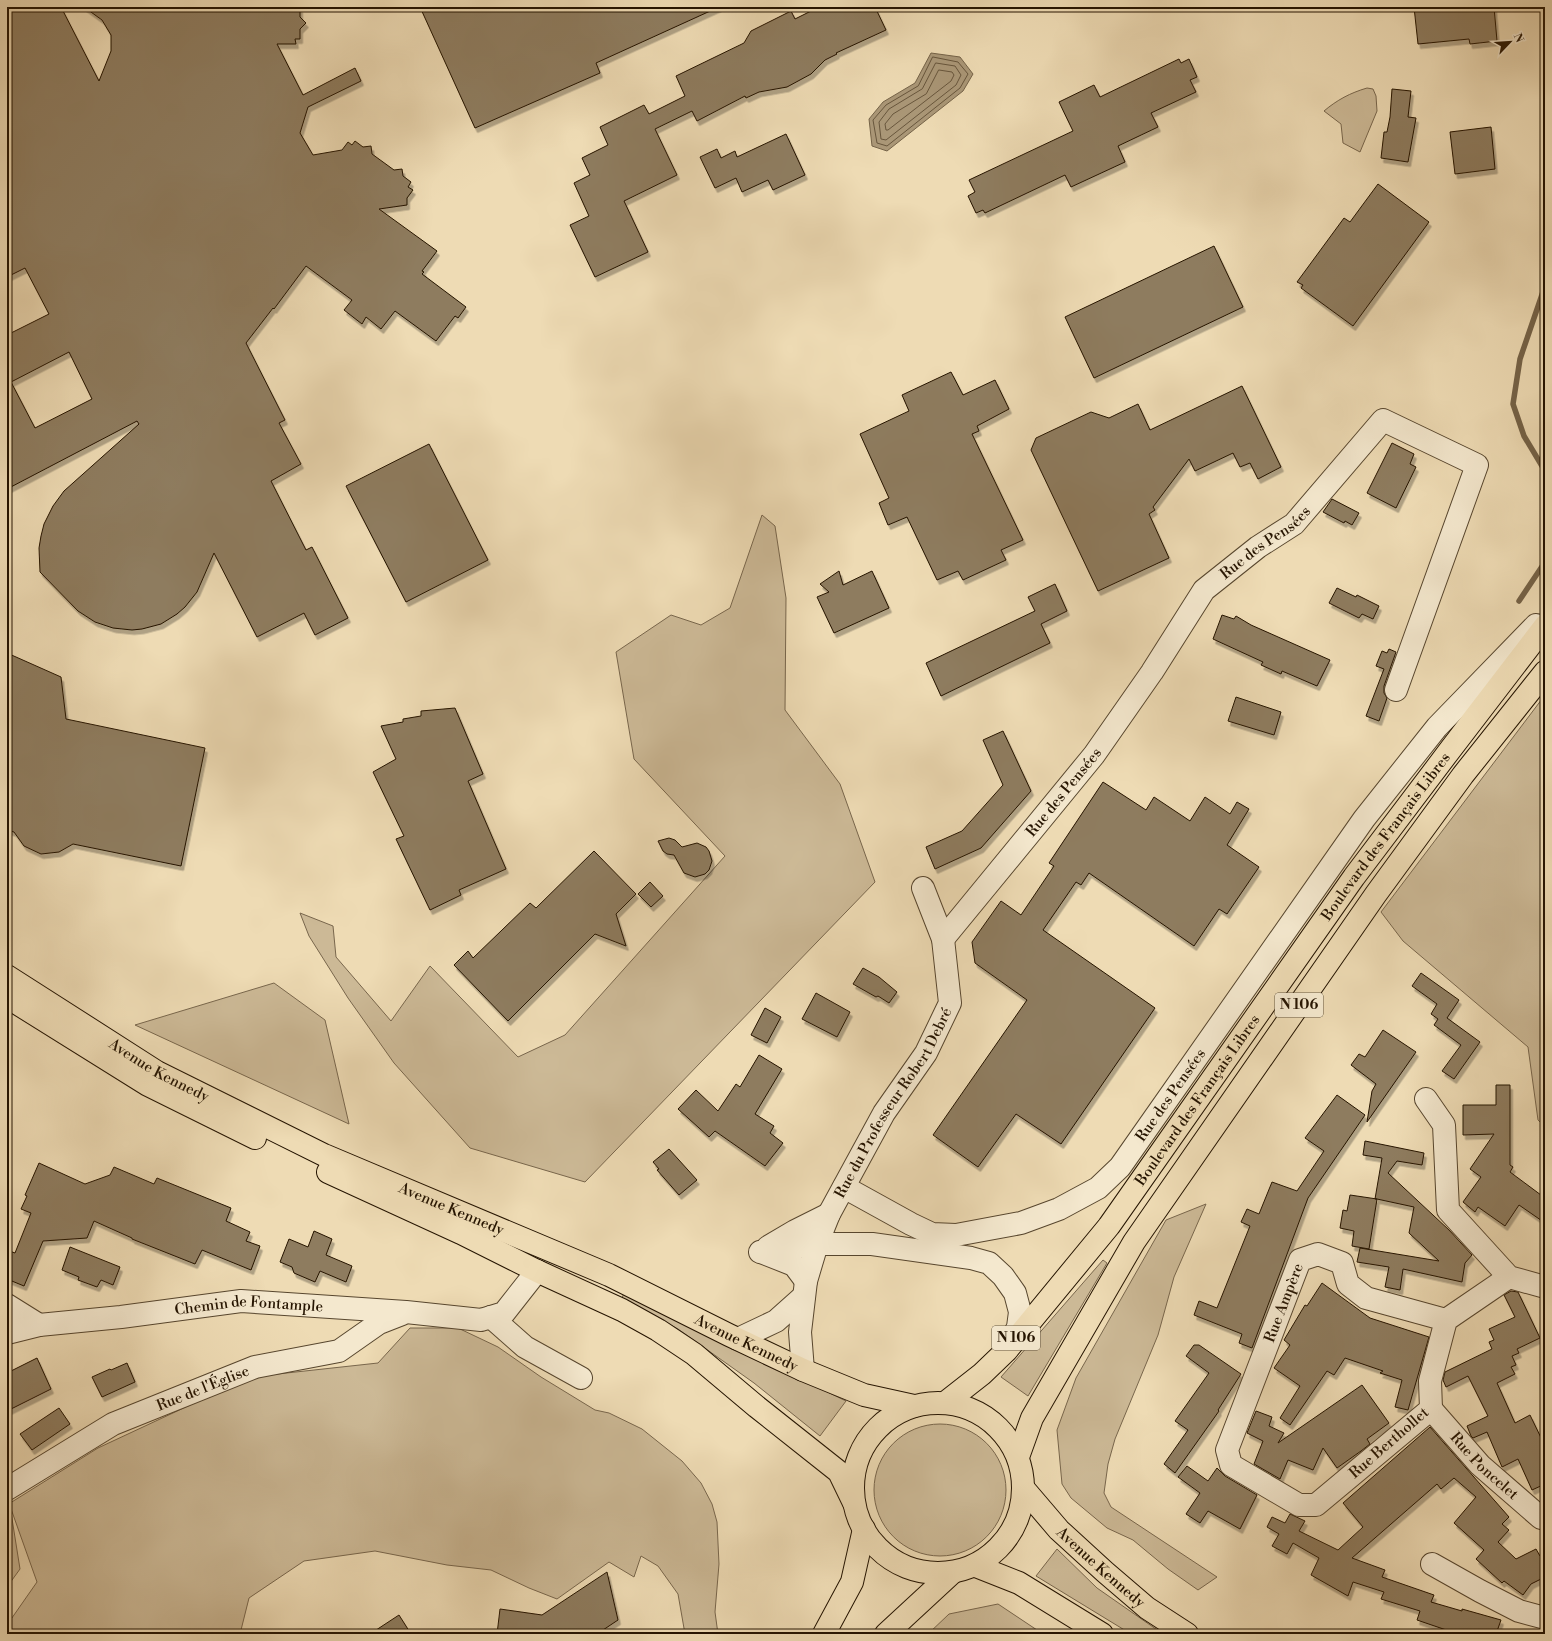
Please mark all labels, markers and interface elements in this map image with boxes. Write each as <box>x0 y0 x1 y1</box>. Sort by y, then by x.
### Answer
north arrow <box>1490 22 1530 62</box>
text: N <box>1510 31 1526 45</box>
street label: Rue des Pensées <box>1216 502 1315 583</box>
street label: Rue des Pensées <box>1021 744 1106 840</box>
street label: Boulevard des Français Libres <box>1316 749 1454 925</box>
road number: N 106 <box>1275 993 1323 1017</box>
street label: Rue du Professeur Robert Debré <box>830 1004 956 1201</box>
street label: Boulevard des Français Libres <box>1130 1011 1264 1190</box>
street label: Avenue Kennedy <box>104 1034 213 1106</box>
street label: Rue des Pensées <box>1131 1045 1210 1145</box>
street label: Avenue Kennedy <box>395 1178 508 1240</box>
street label: Rue Ampère <box>1260 1261 1307 1345</box>
street label: Chemin de Fontample <box>173 1291 324 1319</box>
street label: Avenue Kennedy <box>691 1309 802 1376</box>
road number: N 106 <box>992 1326 1040 1350</box>
street label: Rue de l'Église <box>154 1361 252 1415</box>
street label: Rue Berthollet <box>1345 1403 1433 1483</box>
street label: Rue Poncelet <box>1446 1428 1523 1504</box>
street label: Avenue Kennedy <box>1052 1522 1150 1612</box>

